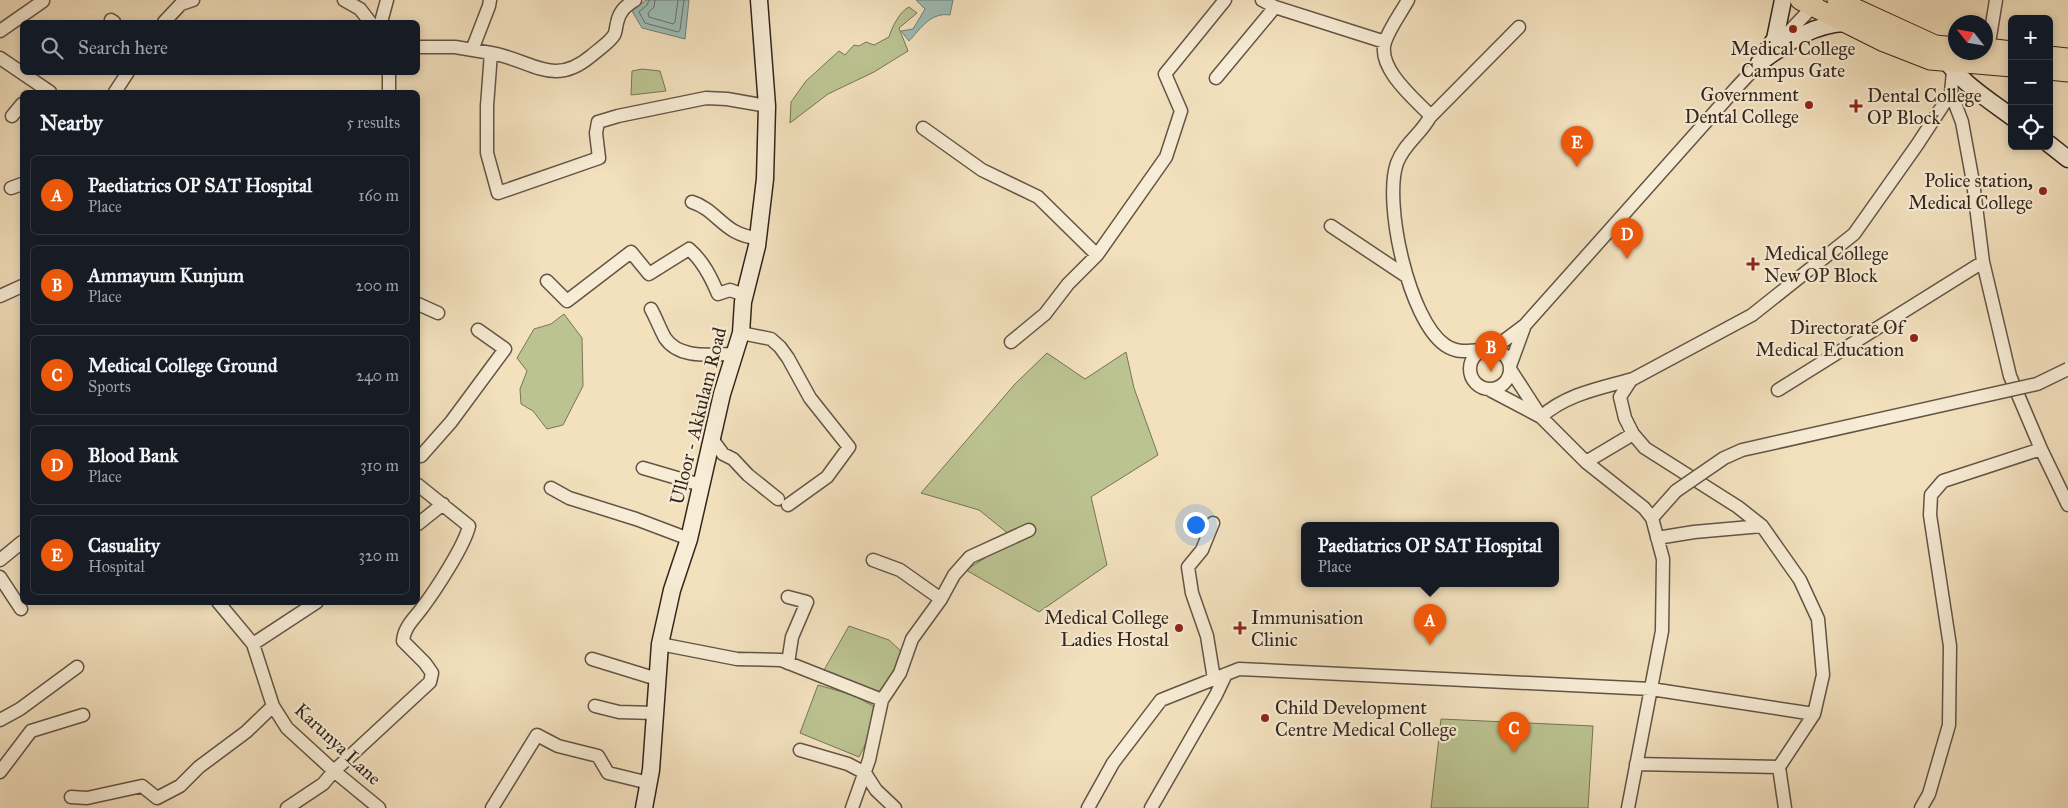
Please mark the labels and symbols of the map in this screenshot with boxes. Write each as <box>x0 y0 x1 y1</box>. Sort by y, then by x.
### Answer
north arrow <box>1948 15 1993 60</box>
marker: Medical College Campus Gate <box>1787 23 1799 35</box>
place label: Medical College Campus Gate <box>1731 37 1855 82</box>
place label: Government Dental College <box>1684 83 1799 129</box>
place label: Dental College OP Block <box>1867 84 1982 129</box>
marker: Government Dental College <box>1803 99 1815 111</box>
marker: Dental College OP Block <box>1849 99 1863 113</box>
pin: E <box>1561 126 1593 167</box>
place label: Police station, Medical College <box>1908 169 2033 215</box>
marker: Police station, Medical College <box>2037 185 2049 197</box>
pin: D <box>1611 218 1643 259</box>
place label: Medical College New OP Block <box>1764 242 1889 287</box>
marker: Medical College New OP Block <box>1746 257 1760 271</box>
place label: Directorate Of Medical Education <box>1756 316 1907 361</box>
street label: Ulloor - Akkulam Road <box>665 324 731 507</box>
pin: B <box>1475 331 1507 372</box>
marker: Directorate Of Medical Education <box>1908 332 1920 344</box>
your location <box>1183 512 1209 538</box>
pin: A <box>1414 604 1446 645</box>
place label: Medical College Ladies Hostal <box>1044 606 1170 651</box>
place label: Immunisation Clinic <box>1251 606 1363 651</box>
marker: Immunisation Clinic <box>1233 621 1247 635</box>
marker: Medical College Ladies Hostal <box>1173 622 1185 634</box>
place label: Child Development Centre Medical College <box>1275 696 1457 742</box>
street label: Karunya Lane <box>290 698 386 790</box>
marker: Child Development Centre Medical College <box>1259 712 1271 724</box>
pin: C <box>1498 712 1530 753</box>

